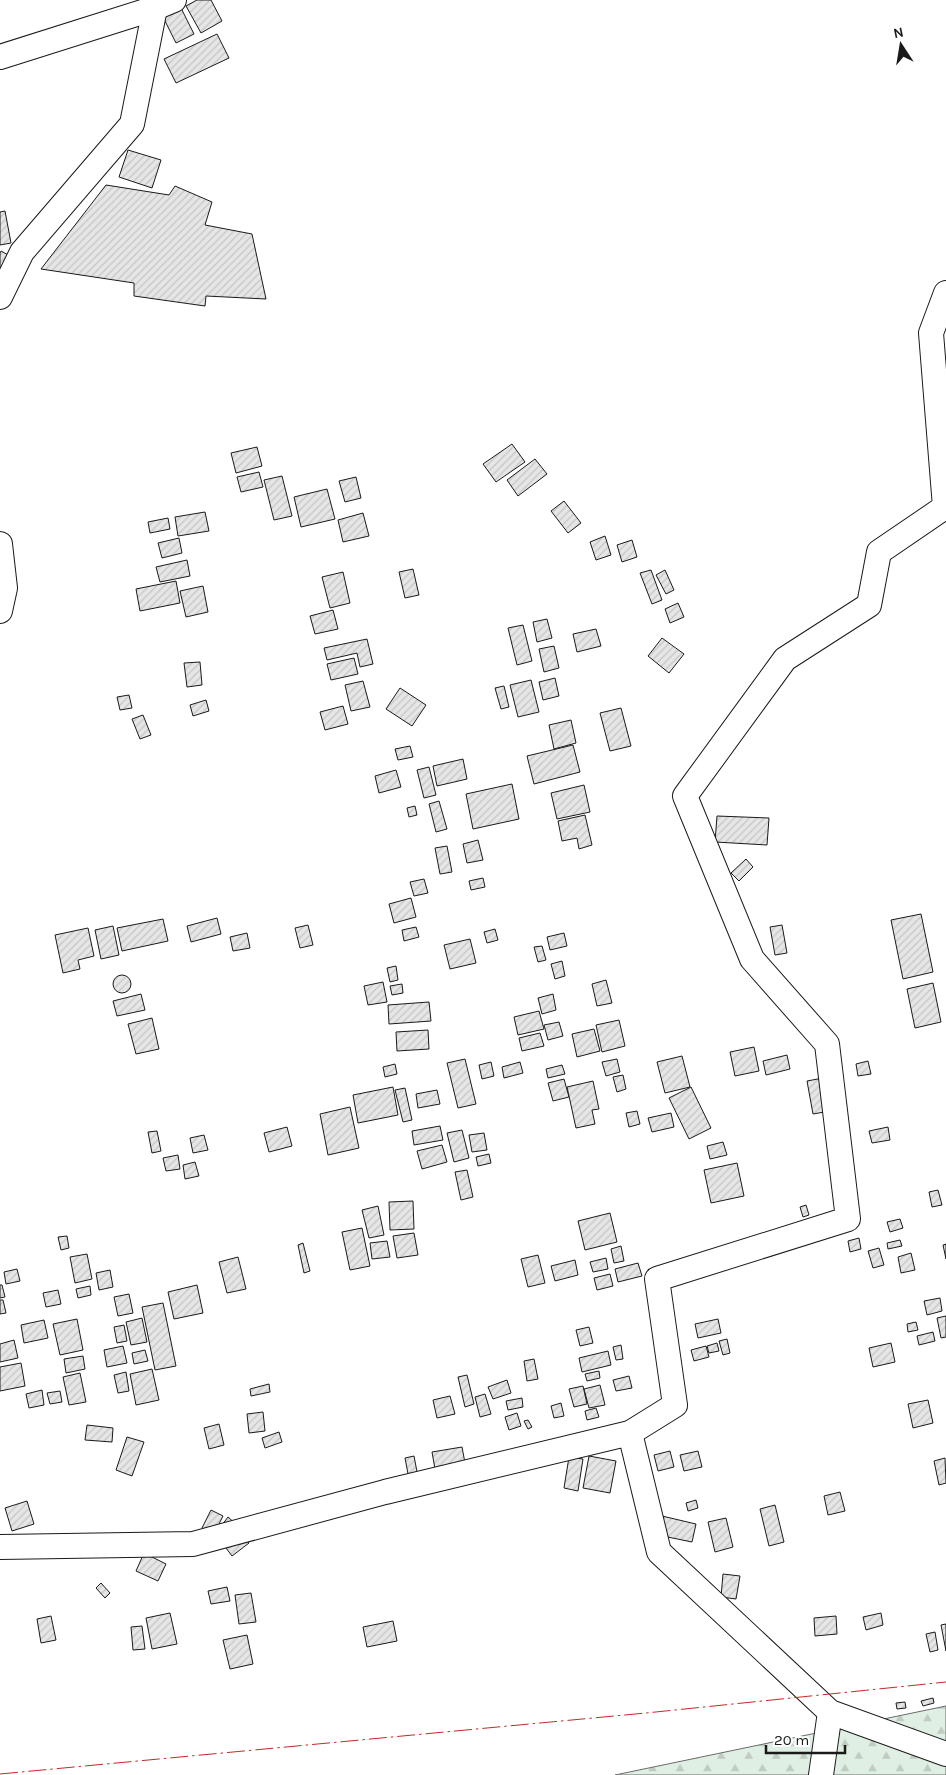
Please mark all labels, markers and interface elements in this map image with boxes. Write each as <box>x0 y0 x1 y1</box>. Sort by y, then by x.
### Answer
north arrow <box>876 20 926 70</box>
text: N <box>892 23 905 42</box>
scale bar <box>766 1722 845 1754</box>
text: 20 m <box>774 1731 809 1749</box>

